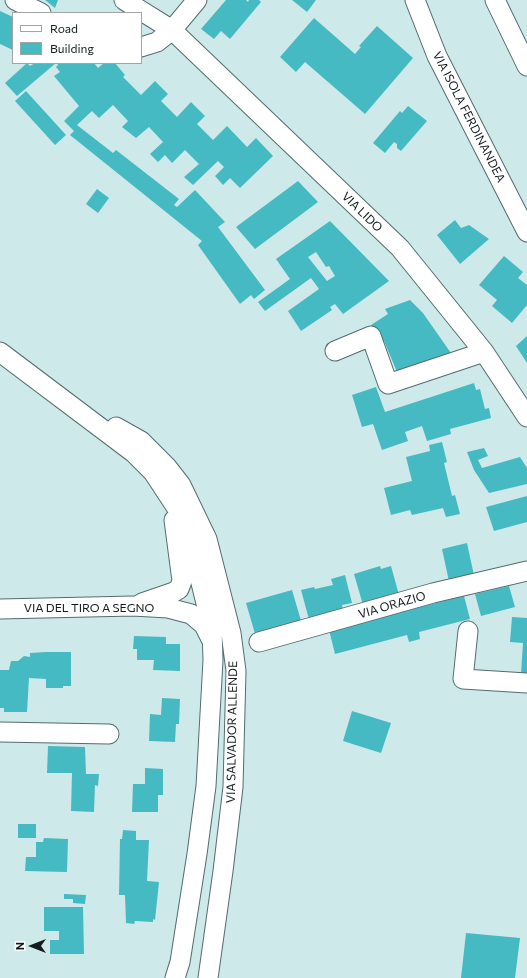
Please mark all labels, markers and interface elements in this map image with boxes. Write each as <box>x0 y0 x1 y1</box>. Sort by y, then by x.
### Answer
legend <box>12 12 142 64</box>
text: Road <box>50 21 78 35</box>
text: Building <box>50 41 94 55</box>
street label: VIA ISOLA FERDINANDEA <box>430 49 508 185</box>
street label: VIA LIDO <box>339 189 385 235</box>
street label: VIA ORAZIO <box>357 588 427 622</box>
street label: VIA DEL TIRO A SEGNO <box>24 601 154 615</box>
street label: VIA SALVADOR ALLENDE <box>224 661 240 803</box>
north arrow <box>12 926 52 966</box>
text: N <box>13 942 26 950</box>

